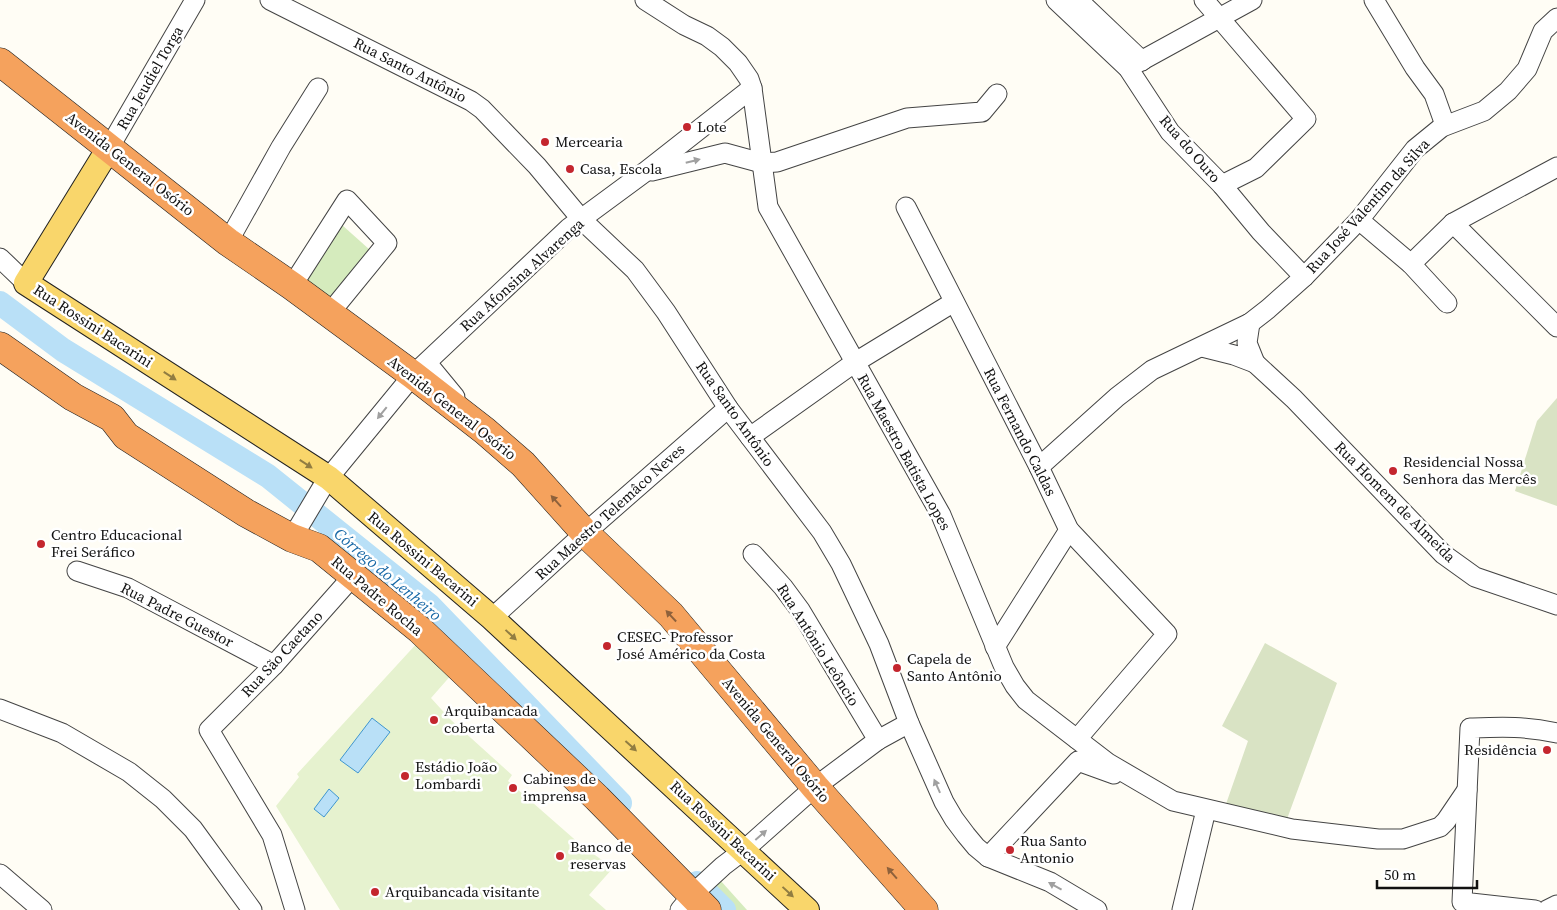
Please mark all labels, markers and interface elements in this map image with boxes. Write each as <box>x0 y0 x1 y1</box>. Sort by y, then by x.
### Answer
street label: Rua Jeudiel Torga <box>111 22 188 134</box>
street label: Rua Santo Antônio <box>350 32 470 107</box>
street label: Avenida General Osório <box>62 107 199 220</box>
street label: Rua do Ouro <box>1155 110 1226 187</box>
place label: Lote <box>697 116 727 137</box>
marker: Lote <box>681 121 693 133</box>
place label: Mercearia <box>555 131 623 152</box>
street label: Rua José Valentim da Silva <box>1301 133 1434 278</box>
marker: Mercearia <box>539 136 551 148</box>
one-way arrow <box>685 157 700 165</box>
place label: Casa, Escola <box>580 158 663 179</box>
marker: Casa, Escola <box>564 163 576 175</box>
street label: Rua Afonsina Alvarenga <box>455 213 589 336</box>
street label: Rua Rossini Bacarini <box>30 279 157 372</box>
street label: Avenida General Osório <box>384 351 521 464</box>
street label: Rua Santo Antônio <box>691 357 780 471</box>
street label: Rua Fernando Caldas <box>979 364 1062 500</box>
street label: Rua Maestro Batista Lopes <box>853 370 956 534</box>
one-way arrow <box>163 371 177 381</box>
one-way arrow <box>377 406 388 419</box>
street label: Rua Homem de Almeida <box>1330 437 1461 567</box>
street label: Rua Maestro Telemâco Neves <box>530 439 689 585</box>
place label: Residencial Nossa Senhora das Mercês <box>1403 451 1537 489</box>
one-way arrow <box>300 459 313 469</box>
marker: Residencial Nossa Senhora das Mercês <box>1387 465 1399 477</box>
one-way arrow <box>551 495 562 507</box>
street label: Rua Rossini Bacarini <box>364 506 483 611</box>
water label: Córrego do Lenheiro <box>330 523 446 626</box>
place label: Centro Educacional Frei Seráfico <box>51 524 183 562</box>
marker: Centro Educacional Frei Seráfico <box>35 538 47 550</box>
street label: Rua Padre Rocha <box>327 551 428 640</box>
street label: Rua Padre Guestor <box>117 577 238 652</box>
street label: Rua Antônio Leôncio <box>772 579 865 710</box>
street label: Rua São Caetano <box>236 606 327 701</box>
one-way arrow <box>666 609 677 622</box>
place label: CESEC- Professor José Américo da Costa <box>616 626 766 664</box>
one-way arrow <box>505 629 517 641</box>
marker: CESEC- Professor José Américo da Costa <box>601 640 613 652</box>
place label: Capela de Santo Antônio <box>907 648 1002 686</box>
marker: Capela de Santo Antônio <box>891 662 903 674</box>
street label: Avenida General Osório <box>718 672 835 807</box>
place label: Arquibancada coberta <box>444 700 538 738</box>
marker: Arquibancada coberta <box>428 714 440 726</box>
place label: Residência <box>1464 739 1537 760</box>
one-way arrow <box>624 740 636 752</box>
marker: Residência <box>1541 744 1553 756</box>
place label: Estádio João Lombardi <box>415 756 497 794</box>
place label: Cabines de imprensa <box>523 768 596 806</box>
marker: Estádio João Lombardi <box>399 770 411 782</box>
street label: Rua Rossini Bacarini <box>666 776 781 885</box>
one-way arrow <box>932 779 940 793</box>
marker: Cabines de imprensa <box>507 782 519 794</box>
one-way arrow <box>754 830 767 841</box>
place label: Rua Santo Antonio <box>1020 830 1087 868</box>
place label: Banco de reservas <box>570 836 632 874</box>
marker: Rua Santo Antonio <box>1004 844 1016 856</box>
marker: Banco de reservas <box>554 850 566 862</box>
scale bar <box>1377 858 1477 890</box>
text: 50 m <box>1384 864 1416 885</box>
one-way arrow <box>886 868 898 880</box>
place label: Arquibancada visitante <box>385 881 540 902</box>
one-way arrow <box>1049 881 1062 890</box>
marker: Arquibancada visitante <box>369 886 381 898</box>
one-way arrow <box>782 886 794 898</box>

